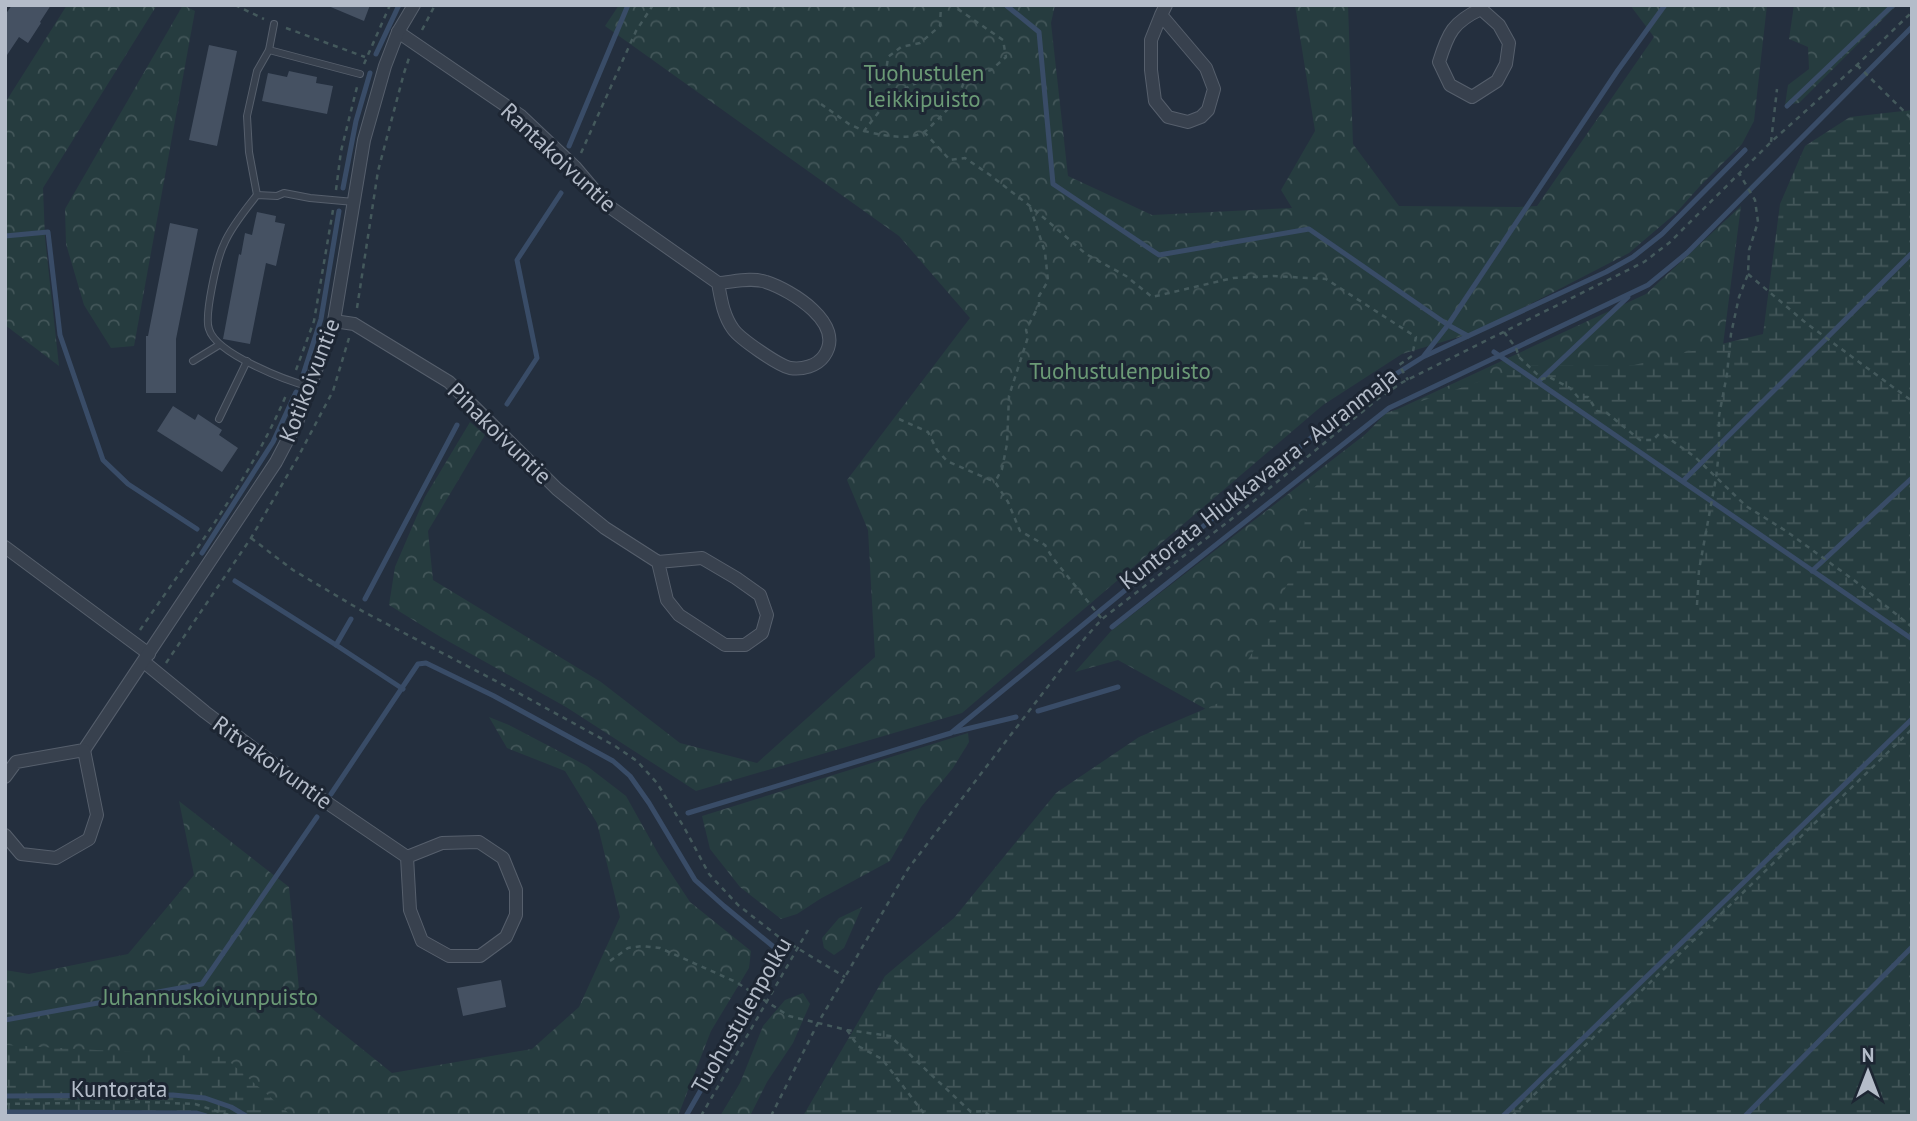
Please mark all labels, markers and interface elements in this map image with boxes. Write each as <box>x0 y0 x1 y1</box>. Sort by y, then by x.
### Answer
park label: Tuohustulen leikkipuisto <box>864 58 984 113</box>
street label: Rantakoivuntie <box>495 96 623 218</box>
street label: Kotikoivuntie <box>272 314 346 446</box>
park label: Tuohustulenpuisto <box>1029 356 1211 385</box>
street label: Kuntorata Hiukkavaara - Auranmaja <box>1113 360 1403 596</box>
street label: Pihakoivuntie <box>442 376 558 490</box>
street label: Ritvakoivuntie <box>207 709 339 815</box>
street label: Tuohustulenpolku <box>684 932 798 1098</box>
park label: Juhannuskoivunpuisto <box>101 982 318 1011</box>
north arrow <box>1833 1037 1903 1107</box>
text: N <box>1862 1043 1874 1067</box>
street label: Kuntorata <box>71 1074 167 1103</box>

